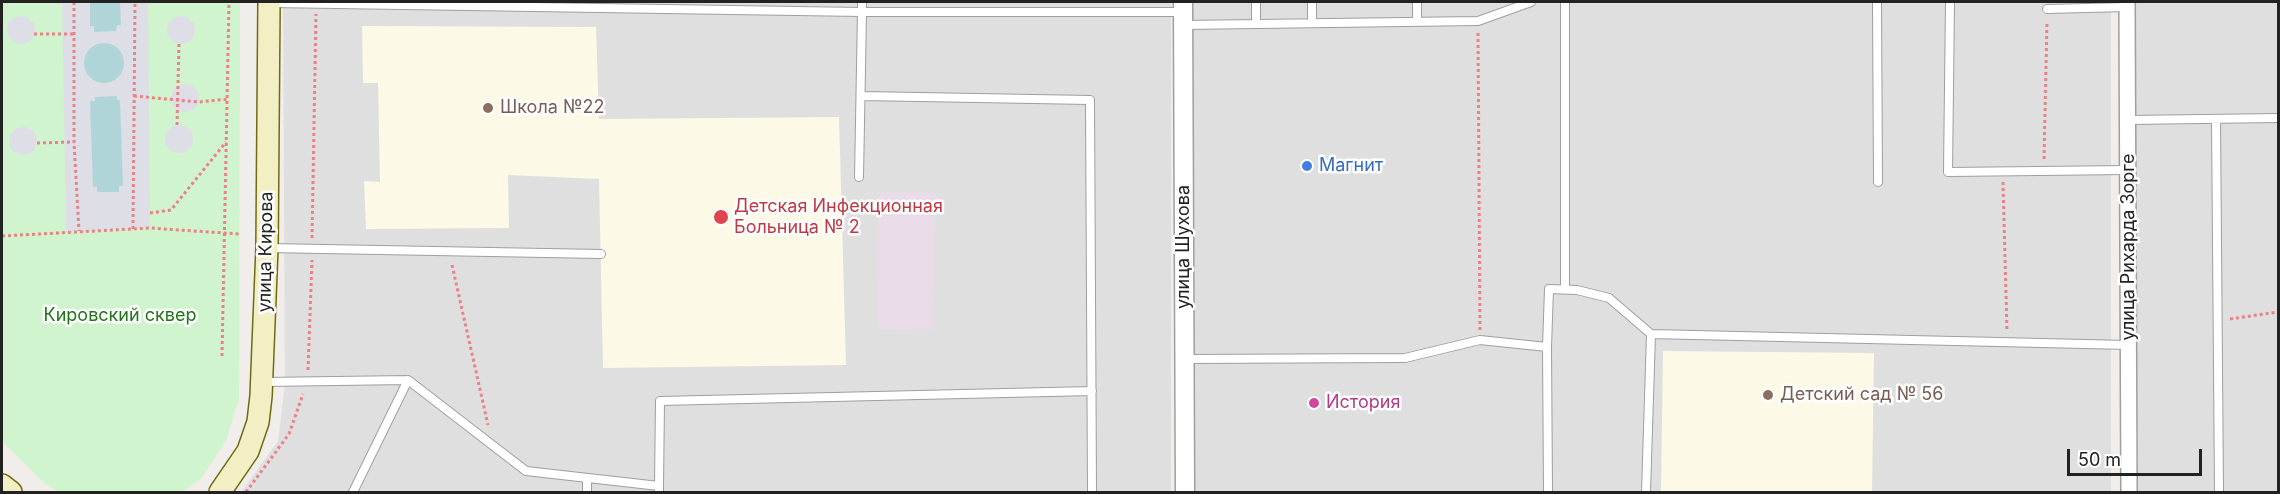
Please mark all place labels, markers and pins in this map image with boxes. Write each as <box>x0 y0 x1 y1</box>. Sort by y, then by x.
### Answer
place label: Школа №22 <box>500 97 605 119</box>
marker: Школа №22 <box>481 101 495 115</box>
place label: Магнит <box>1319 155 1383 177</box>
marker: Магнит <box>1300 159 1314 173</box>
place label: Детская Инфекционная Больница № 2 <box>734 196 943 238</box>
marker: Детская Инфекционная Больница № 2 <box>712 208 730 226</box>
place label: Детский сад № 56 <box>1780 384 1943 406</box>
marker: Детский сад № 56 <box>1761 388 1775 402</box>
place label: История <box>1326 392 1400 414</box>
marker: История <box>1307 396 1321 410</box>

